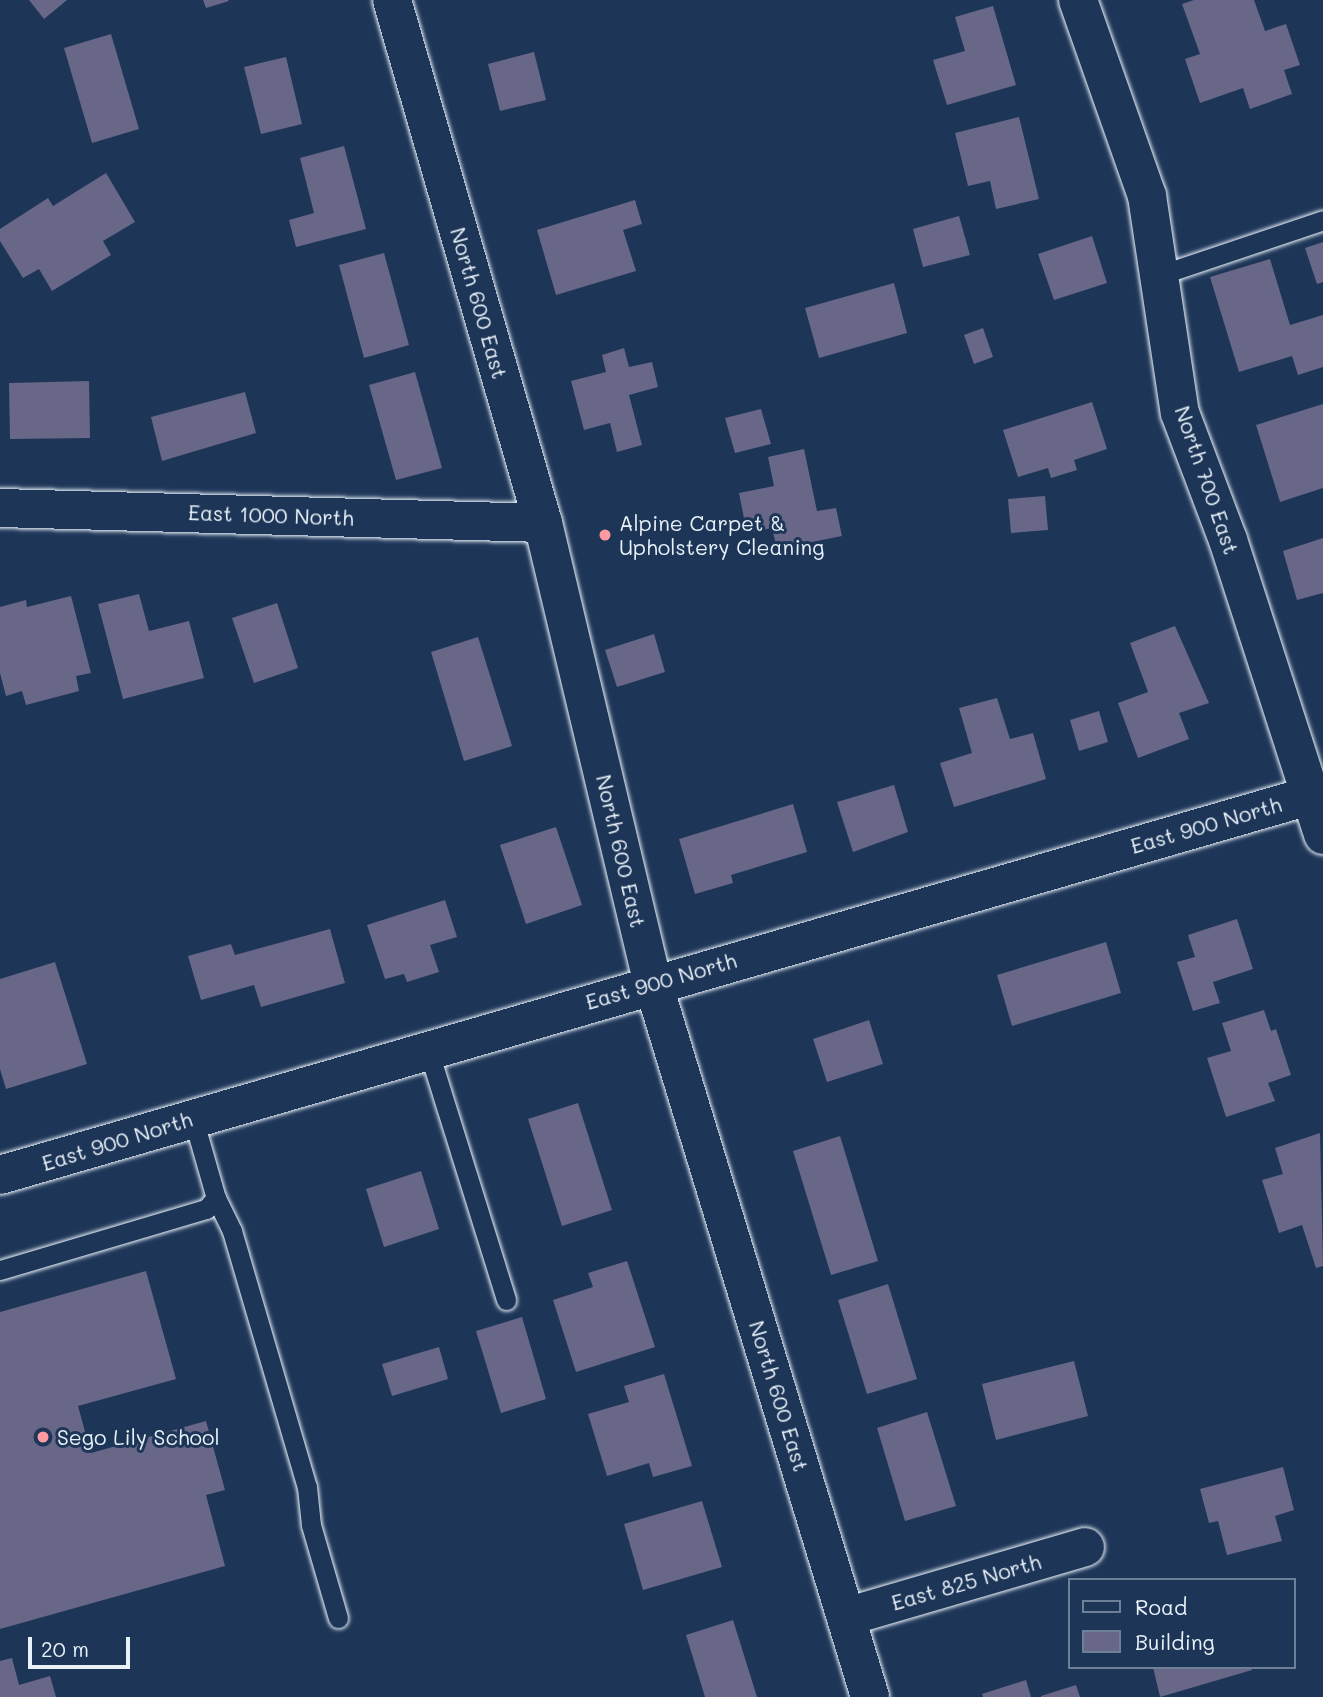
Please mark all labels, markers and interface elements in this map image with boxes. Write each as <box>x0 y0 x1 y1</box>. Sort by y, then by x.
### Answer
street label: North 600 East <box>445 224 513 382</box>
street label: North 700 East <box>1170 403 1244 557</box>
street label: East 1000 North <box>188 500 354 530</box>
place label: Alpine Carpet & Upholstery Cleaning <box>619 510 824 560</box>
marker: Alpine Carpet & Upholstery Cleaning <box>597 527 613 543</box>
street label: North 600 East <box>591 772 651 930</box>
street label: East 900 North <box>1128 791 1284 859</box>
street label: East 900 North <box>583 947 739 1015</box>
street label: East 900 North <box>39 1106 195 1176</box>
street label: North 600 East <box>744 1318 814 1474</box>
place label: Sego Lily School <box>57 1424 220 1450</box>
marker: Sego Lily School <box>35 1429 51 1445</box>
street label: East 825 North <box>888 1549 1044 1615</box>
legend <box>1068 1578 1295 1669</box>
text: Road <box>1135 1593 1187 1620</box>
scale bar <box>32 1624 133 1668</box>
text: Building <box>1135 1628 1215 1655</box>
text: 20 m <box>41 1635 89 1662</box>

